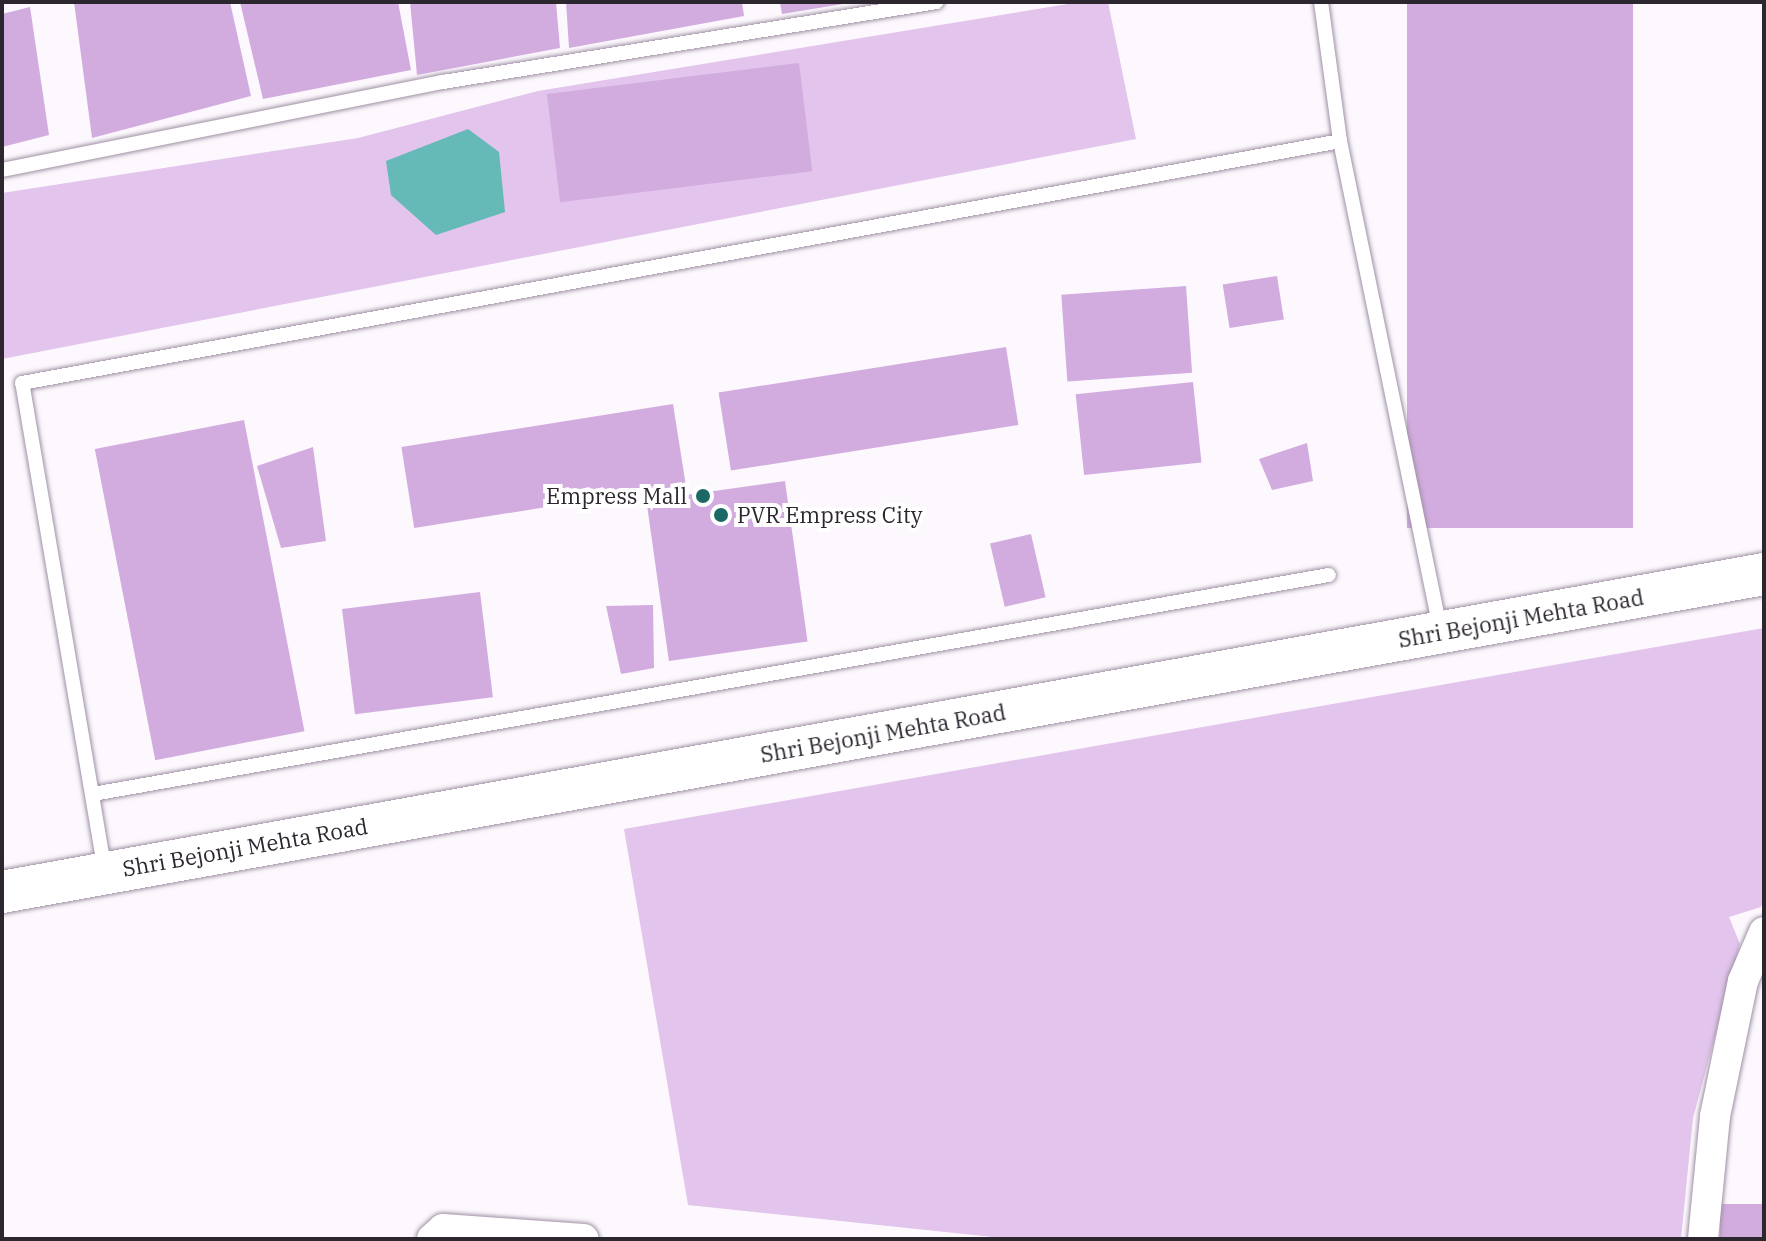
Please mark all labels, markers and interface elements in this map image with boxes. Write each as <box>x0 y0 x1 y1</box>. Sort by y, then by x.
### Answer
place label: Empress Mall <box>546 483 687 509</box>
marker: Empress Mall <box>694 487 712 505</box>
place label: PVR Empress City <box>737 502 923 528</box>
marker: PVR Empress City <box>712 506 730 524</box>
street label: Shri Bejonji Mehta Road <box>1396 583 1646 653</box>
street label: Shri Bejonji Mehta Road <box>758 698 1008 768</box>
street label: Shri Bejonji Mehta Road <box>120 812 370 882</box>

